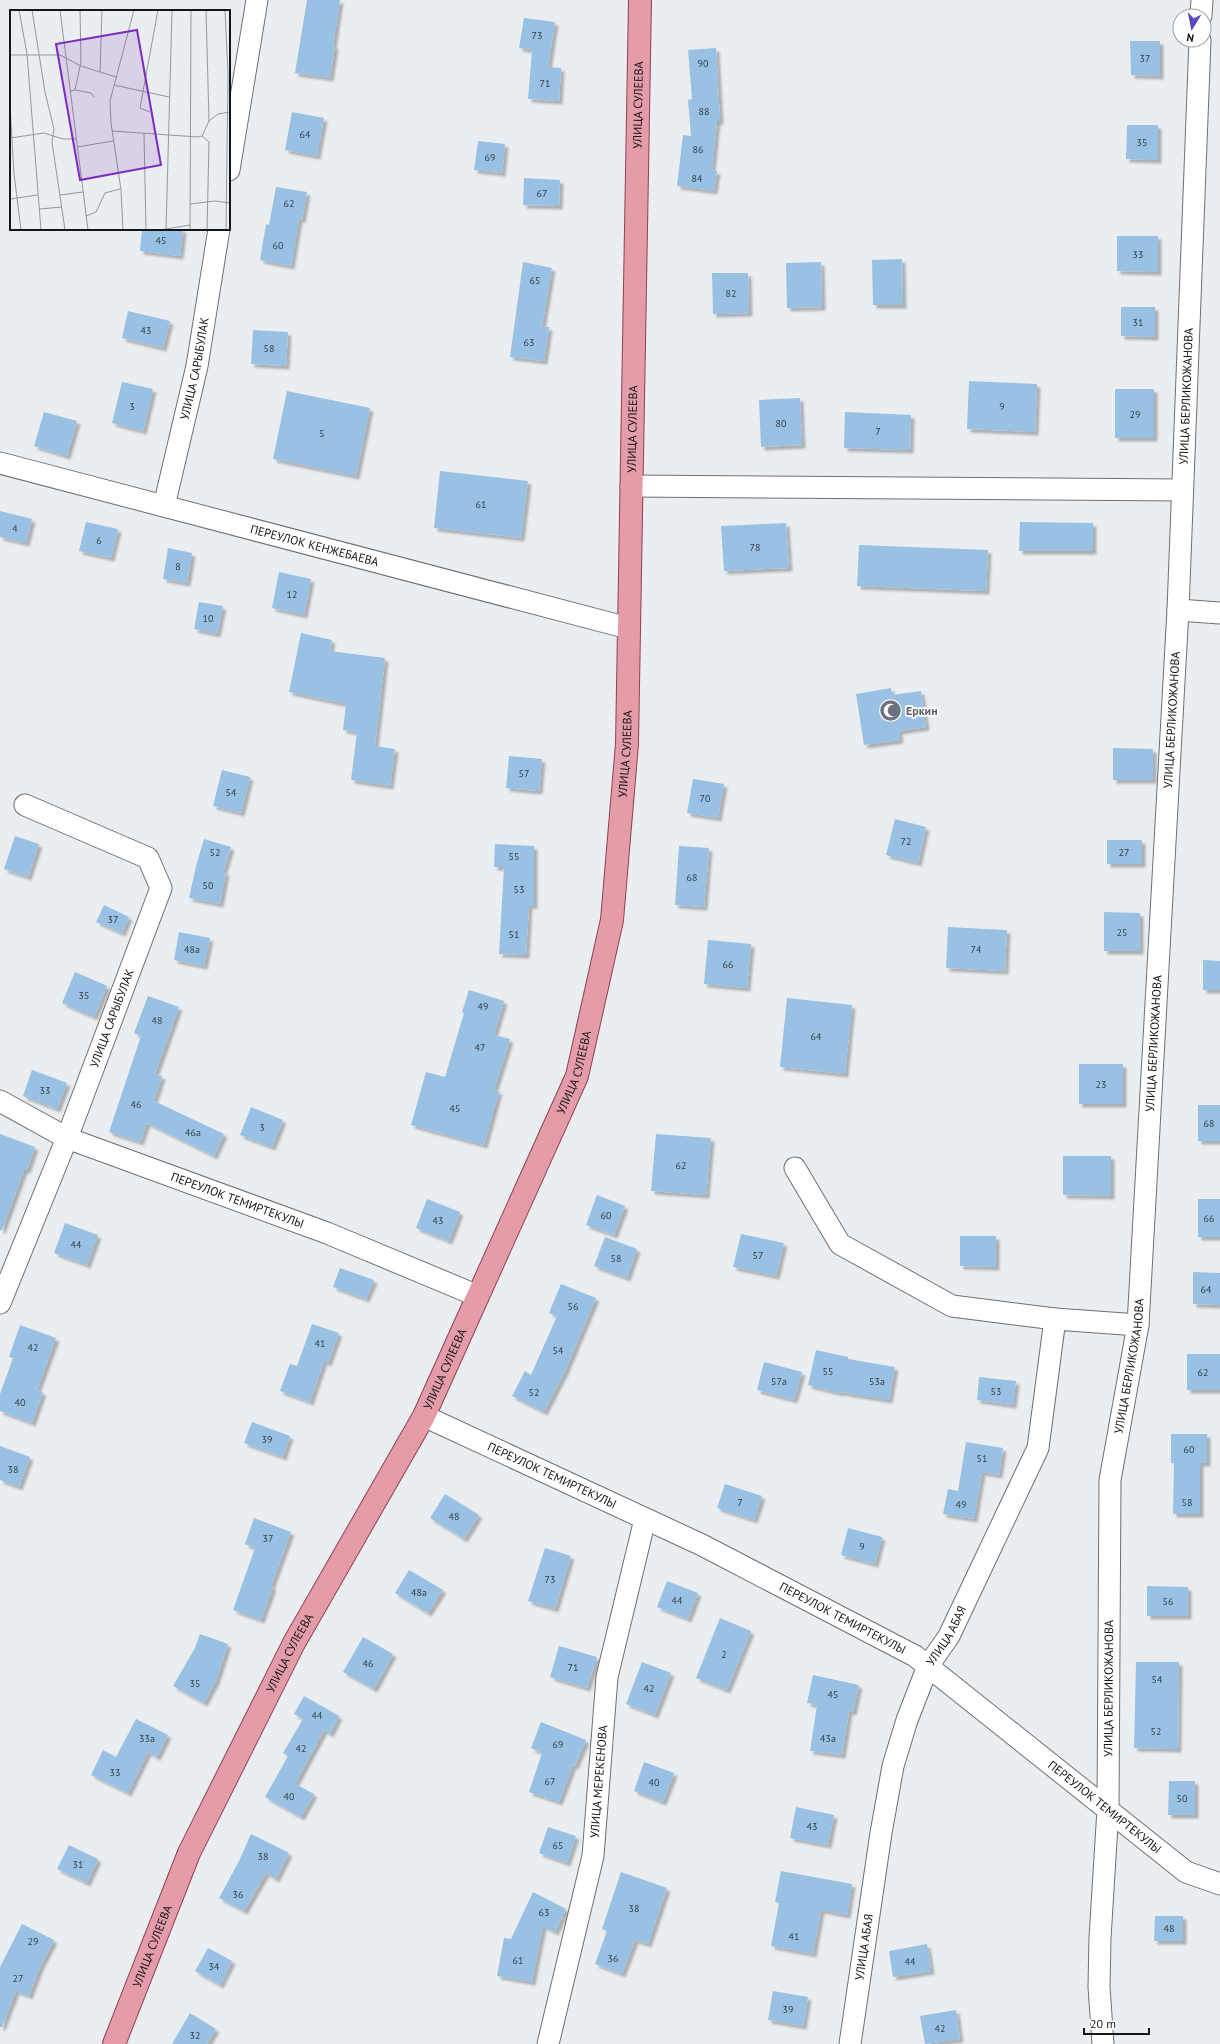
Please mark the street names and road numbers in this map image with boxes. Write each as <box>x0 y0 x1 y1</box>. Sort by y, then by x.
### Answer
street label: УЛИЦА СУЛЕЕВА <box>629 61 646 149</box>
street label: УЛИЦА САРЫБУЛАК <box>177 316 212 421</box>
street label: УЛИЦА БЕРЛИКОЖАНОВА <box>1176 327 1196 465</box>
street label: УЛИЦА СУЛЕЕВА <box>624 385 640 473</box>
street label: ПЕРЕУЛОК КЕНЖЕБАЕВА <box>249 521 380 569</box>
street label: УЛИЦА БЕРЛИКОЖАНОВА <box>1160 651 1183 789</box>
street label: УЛИЦА СУЛЕЕВА <box>614 710 635 798</box>
street label: УЛИЦА САРЫБУЛАК <box>86 967 137 1070</box>
street label: УЛИЦА БЕРЛИКОЖАНОВА <box>1142 975 1165 1112</box>
street label: УЛИЦА СУЛЕЕВА <box>553 1029 594 1116</box>
street label: ПЕРЕУЛОК ТЕМИРТЕКУЛЫ <box>169 1169 306 1231</box>
street label: УЛИЦА БЕРЛИКОЖАНОВА <box>1111 1298 1146 1435</box>
street label: УЛИЦА СУЛЕЕВА <box>420 1326 469 1412</box>
street label: ПЕРЕУЛОК ТЕМИРТЕКУЛЫ <box>485 1439 619 1511</box>
street label: ПЕРЕУЛОК ТЕМИРТЕКУЛЫ <box>777 1579 909 1657</box>
street label: УЛИЦА АБАЯ <box>923 1603 969 1668</box>
street label: УЛИЦА СУЛЕЕВА <box>262 1611 316 1695</box>
street label: УЛИЦА БЕРЛИКОЖАНОВА <box>1100 1620 1116 1757</box>
street label: УЛИЦА МЕРЕКЕНОВА <box>586 1725 610 1838</box>
street label: ПЕРЕУЛОК ТЕМИРТЕКУЛЫ <box>1045 1757 1164 1856</box>
street label: УЛИЦА СУЛЕЕВА <box>129 1903 175 1989</box>
street label: УЛИЦА АБАЯ <box>851 1913 876 1981</box>

